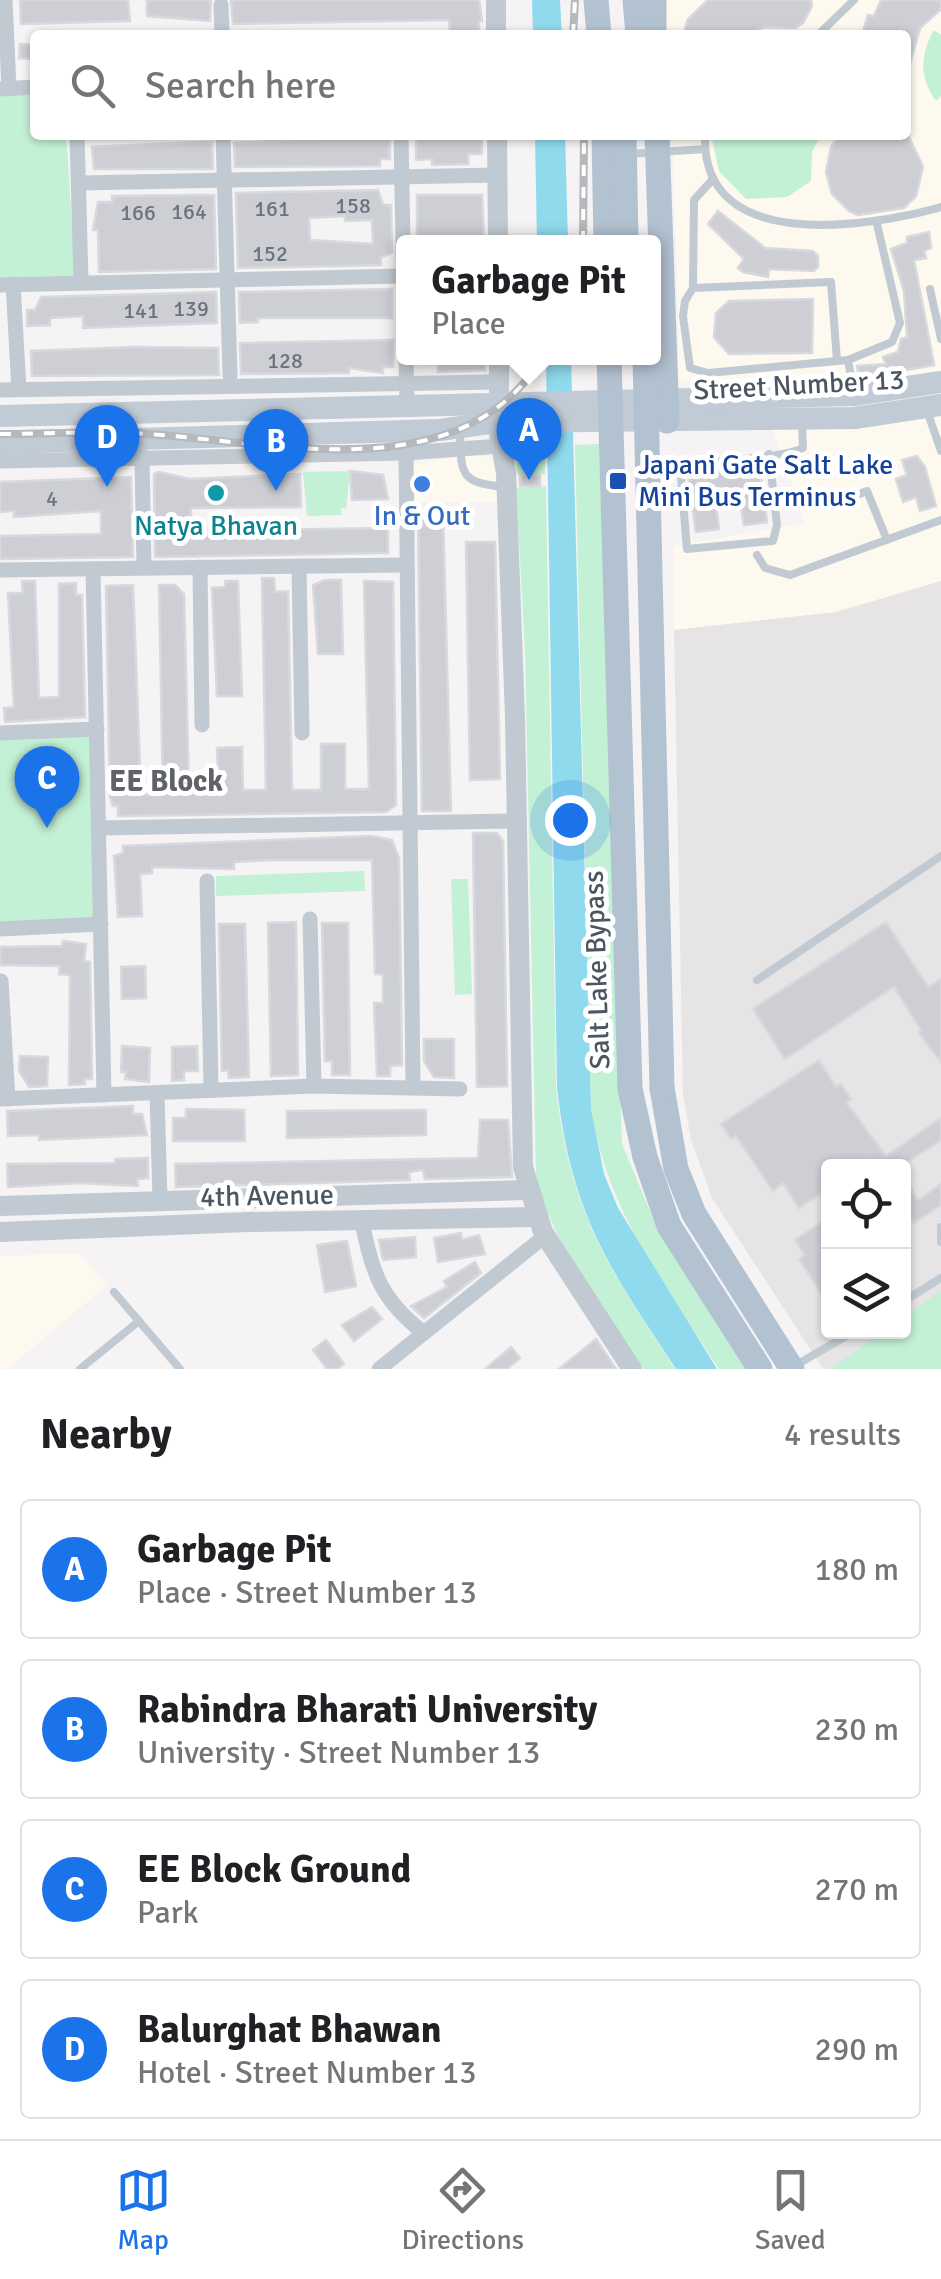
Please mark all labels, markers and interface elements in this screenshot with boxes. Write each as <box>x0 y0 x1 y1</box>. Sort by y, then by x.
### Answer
search box <box>30 30 911 140</box>
icon: search <box>65 58 120 113</box>
text: Search here <box>145 62 337 109</box>
house number: 158 <box>335 192 371 219</box>
house number: 161 <box>254 195 290 222</box>
house number: 164 <box>171 198 207 225</box>
house number: 166 <box>120 199 156 226</box>
popup <box>396 235 661 365</box>
house number: 152 <box>252 240 288 267</box>
text: Garbage Pit <box>431 257 626 304</box>
house number: 139 <box>173 295 209 322</box>
house number: 141 <box>123 297 159 324</box>
text: Place <box>431 304 506 343</box>
house number: 128 <box>267 347 303 374</box>
street label: Street Number 13 <box>693 362 905 408</box>
pin: A <box>496 398 562 480</box>
pin: D <box>74 404 140 487</box>
pin: B <box>244 408 308 491</box>
place label: Japani Gate Salt Lake Mini Bus Terminus <box>638 448 893 514</box>
marker: Japani Gate Salt Lake Mini Bus Terminus <box>607 470 629 492</box>
marker: In & Out <box>411 473 433 495</box>
marker: Natya Bhavan <box>205 482 227 504</box>
house number: 4 <box>46 485 58 512</box>
place label: In & Out <box>374 499 471 533</box>
place label: Natya Bhavan <box>134 509 298 543</box>
pin: C <box>15 746 80 828</box>
district label: EE Block <box>109 763 223 800</box>
your location <box>545 795 596 846</box>
street label: Salt Lake Bypass <box>577 870 617 1070</box>
map controls <box>821 1159 911 1339</box>
button: locate <box>821 1159 911 1249</box>
street label: 4th Avenue <box>200 1178 334 1214</box>
button: layers <box>821 1249 911 1339</box>
text: Nearby <box>40 1409 172 1460</box>
text: 4 results <box>784 1415 901 1454</box>
text: Garbage Pit <box>137 1526 331 1573</box>
text: A <box>64 1550 85 1589</box>
text: 180 m <box>815 1550 899 1589</box>
text: Place · Street Number 13 <box>137 1573 477 1612</box>
text: Rabindra Bharati University <box>137 1686 597 1733</box>
text: B <box>65 1710 84 1749</box>
text: 230 m <box>815 1710 899 1749</box>
text: University · Street Number 13 <box>137 1733 540 1772</box>
text: EE Block Ground <box>137 1846 411 1893</box>
text: C <box>65 1870 84 1909</box>
text: 270 m <box>815 1870 899 1909</box>
text: Park <box>137 1893 199 1932</box>
text: Balurghat Bhawan <box>137 2006 442 2053</box>
text: D <box>64 2030 85 2069</box>
text: 290 m <box>815 2030 899 2069</box>
text: Hotel · Street Number 13 <box>137 2053 477 2092</box>
tab: Map <box>116 2163 171 2257</box>
tab: Directions <box>402 2163 524 2257</box>
tab: Saved <box>755 2163 825 2257</box>

